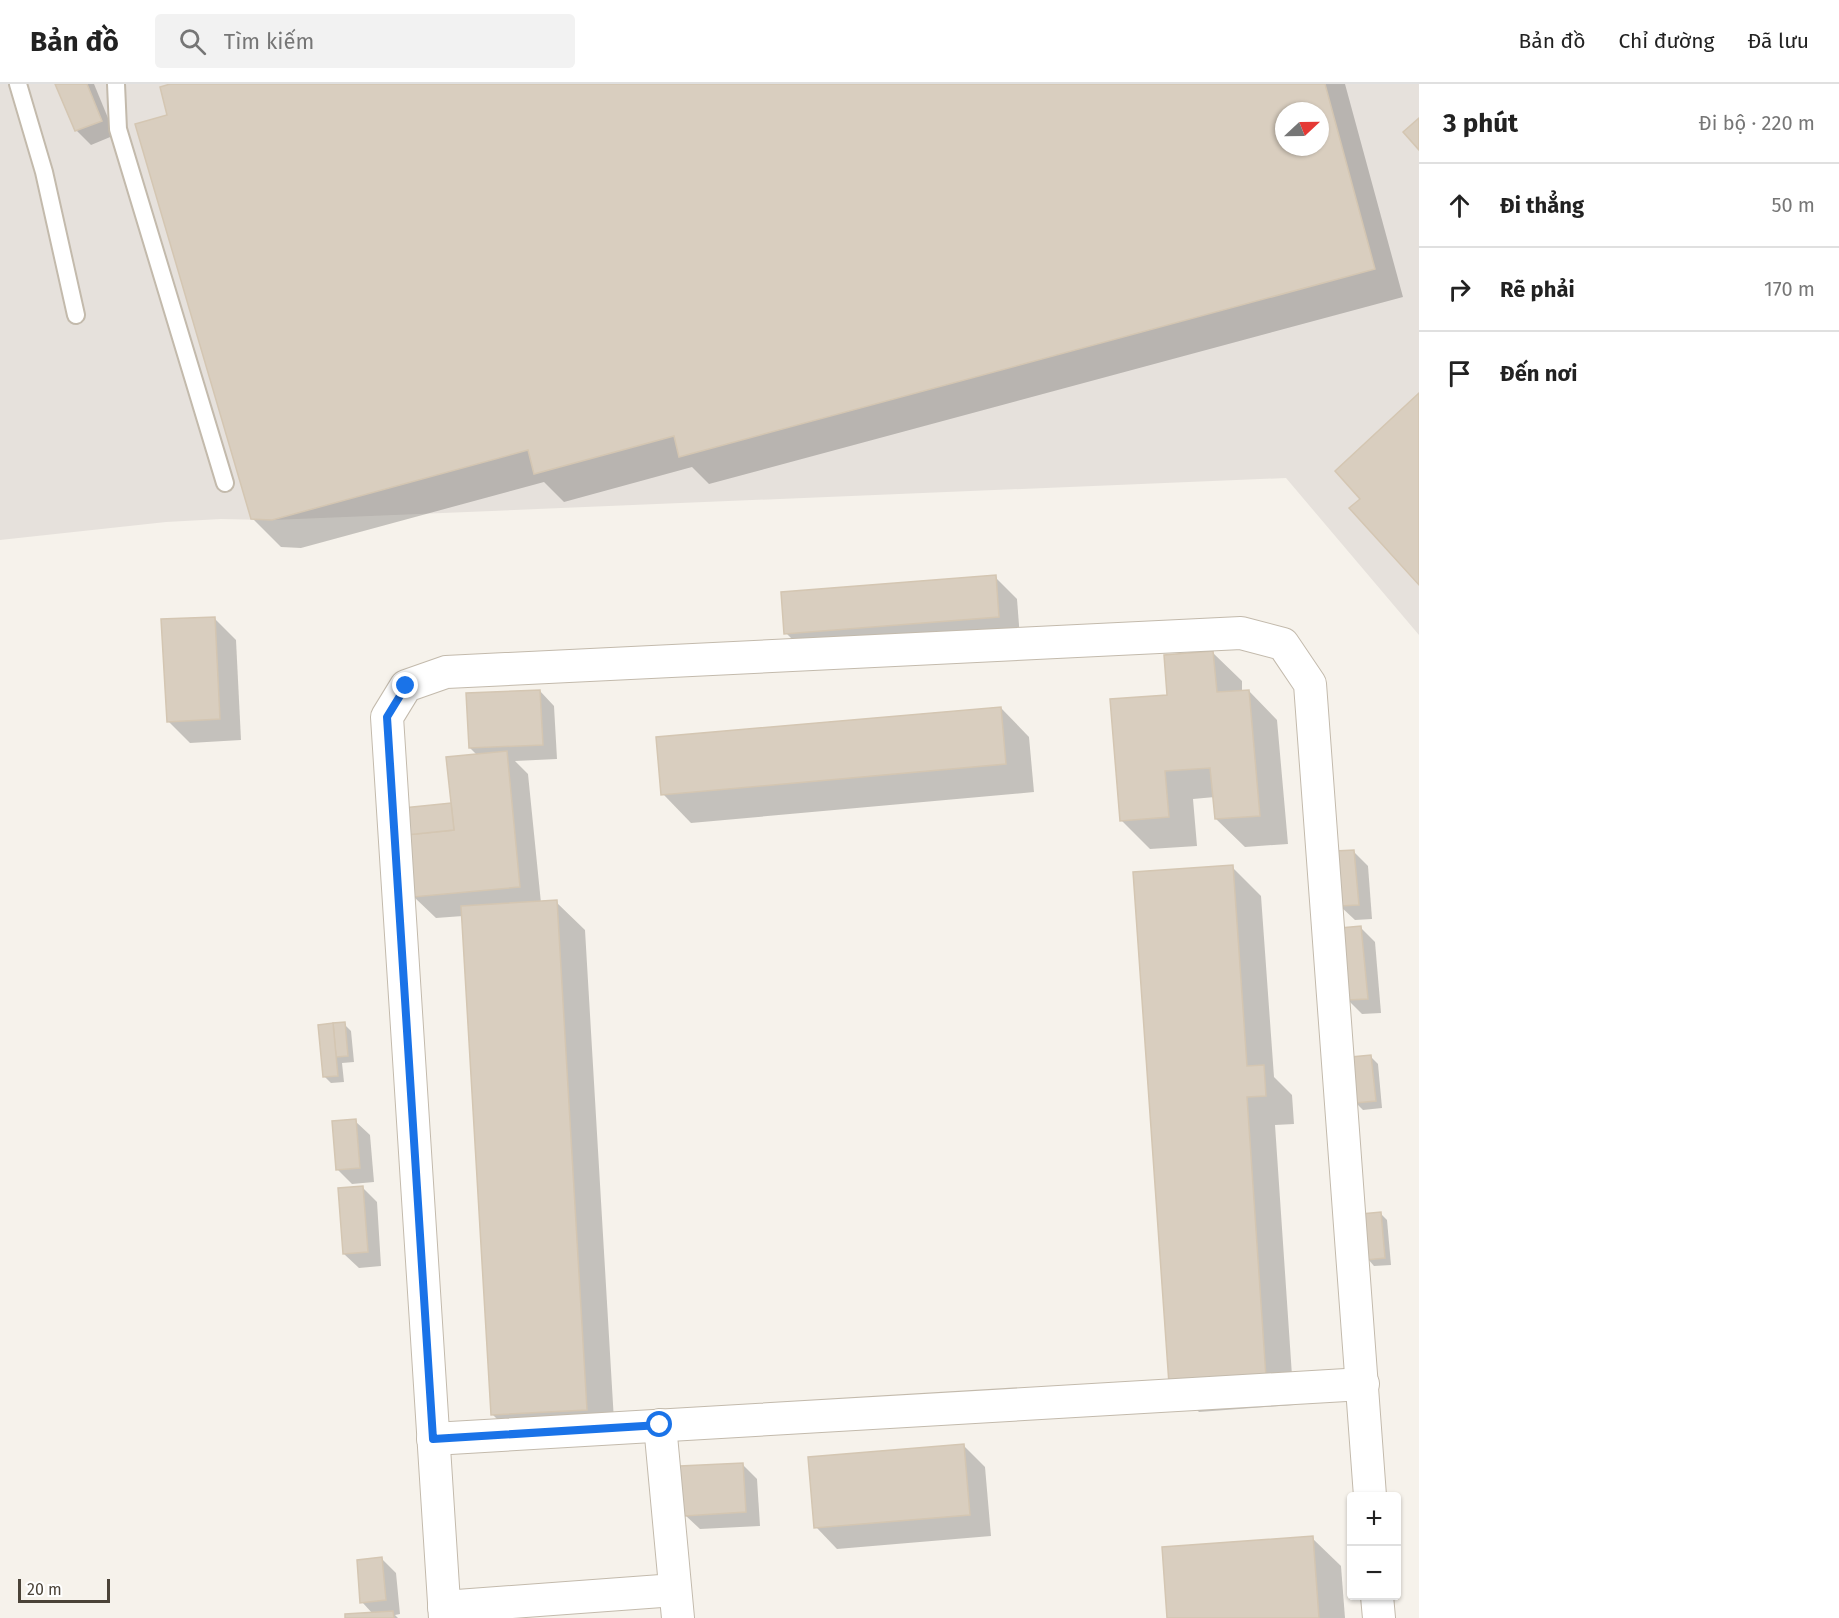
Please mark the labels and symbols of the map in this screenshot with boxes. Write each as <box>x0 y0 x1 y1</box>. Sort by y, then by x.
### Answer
north arrow <box>1275 102 1329 156</box>
route end <box>392 672 418 698</box>
route start <box>646 1411 672 1437</box>
scale bar <box>18 1576 110 1604</box>

